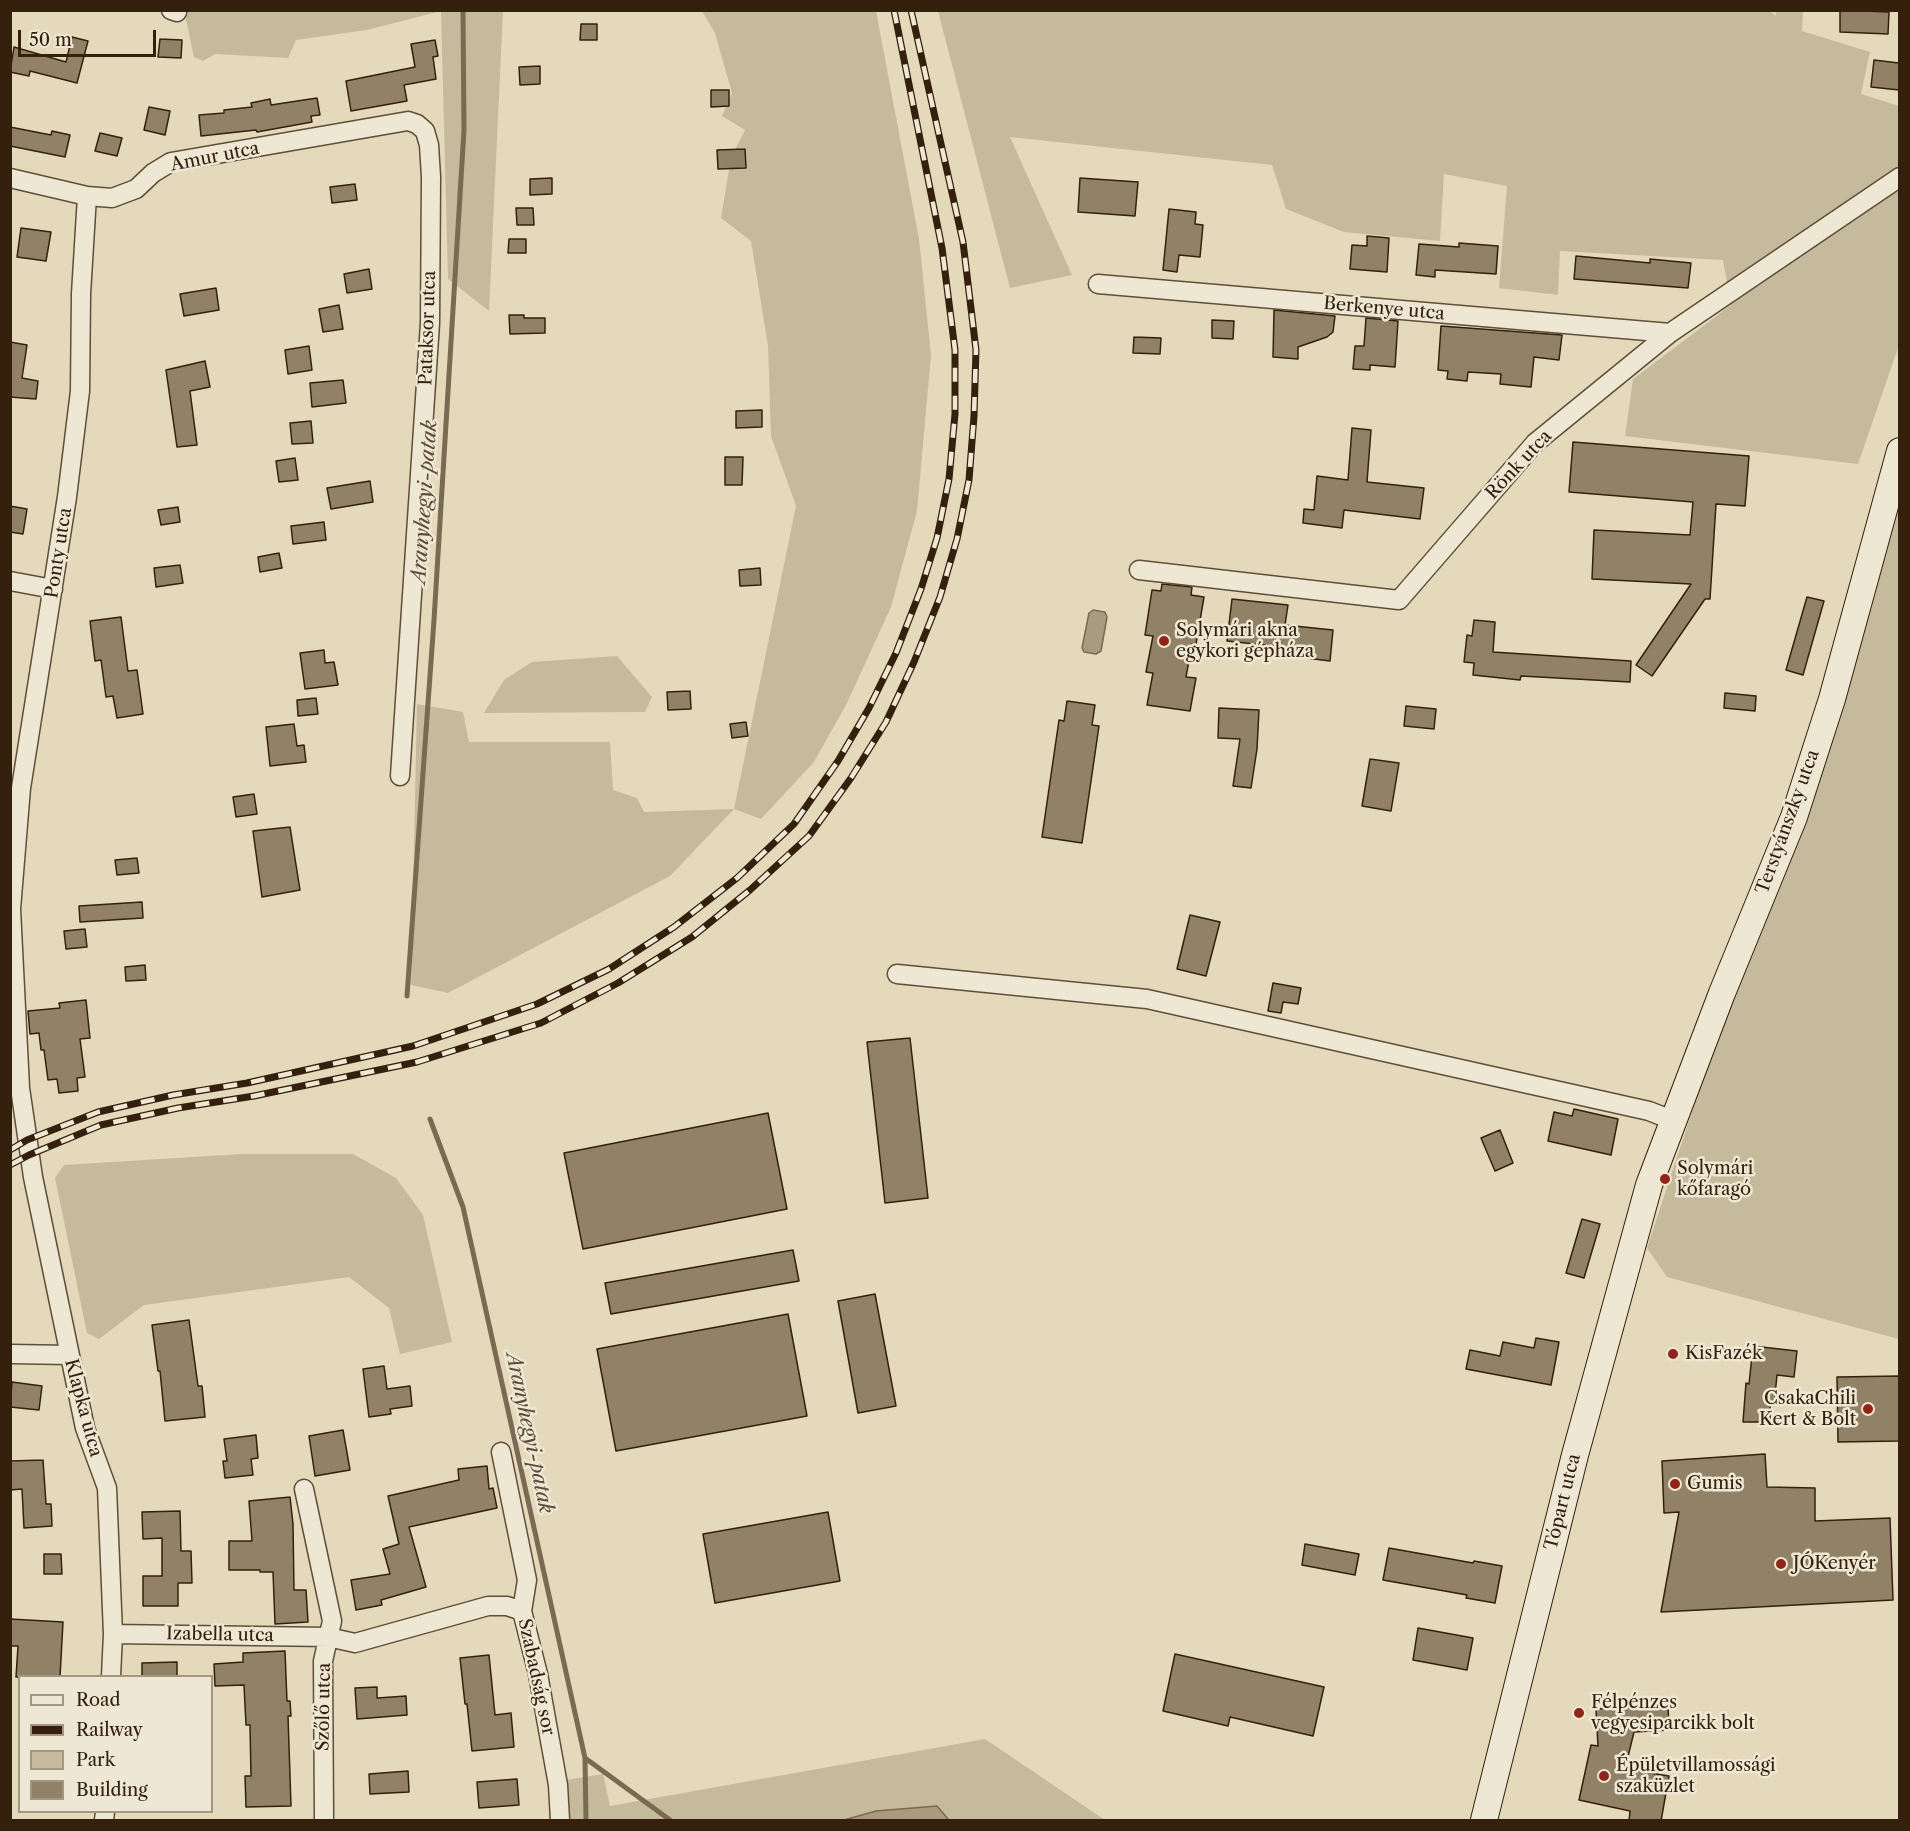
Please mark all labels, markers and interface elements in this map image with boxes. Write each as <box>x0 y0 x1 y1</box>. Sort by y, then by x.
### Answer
scale bar <box>21 18 159 56</box>
text: 50 m <box>29 29 72 51</box>
street label: Amur utca <box>169 138 261 176</box>
street label: Pataksor utca <box>415 270 441 386</box>
street label: Berkenye utca <box>1322 293 1446 325</box>
water label: Aranyhegyi-patak <box>407 419 443 585</box>
street label: Rönk utca <box>1481 426 1557 504</box>
street label: Ponty utca <box>41 506 77 600</box>
place label: Solymári akna egykori gépháza <box>1176 620 1314 662</box>
marker: Solymári akna egykori gépháza <box>1157 634 1171 648</box>
street label: Terstyánszky utca <box>1752 747 1824 897</box>
place label: Solymári kőfaragó <box>1677 1158 1753 1200</box>
marker: Solymári kőfaragó <box>1658 1172 1672 1186</box>
place label: KisFazék <box>1685 1343 1762 1365</box>
marker: KisFazék <box>1666 1347 1680 1361</box>
water label: Aranyhegyi-patak <box>500 1350 558 1516</box>
street label: Klapka utca <box>60 1357 106 1459</box>
place label: CsakaChili Kert & Bolt <box>1759 1388 1856 1430</box>
marker: CsakaChili Kert & Bolt <box>1861 1402 1875 1416</box>
street label: Tópart utca <box>1541 1452 1585 1552</box>
place label: Gumis <box>1687 1473 1743 1495</box>
marker: Gumis <box>1668 1477 1682 1491</box>
place label: JÓKenyér <box>1793 1553 1876 1575</box>
marker: JÓKenyér <box>1774 1557 1788 1571</box>
street label: Szabadság sor <box>513 1617 559 1737</box>
street label: Izabella utca <box>166 1623 274 1647</box>
street label: Szőlő utca <box>312 1663 336 1751</box>
legend <box>18 1675 213 1813</box>
text: Road <box>76 1689 121 1711</box>
place label: Félpénzes vegyesiparcikk bolt <box>1591 1692 1755 1734</box>
marker: Félpénzes vegyesiparcikk bolt <box>1572 1706 1586 1720</box>
text: Railway <box>76 1719 143 1741</box>
text: Park <box>76 1749 115 1771</box>
place label: Épületvillamossági szaküzlet <box>1616 1755 1775 1798</box>
marker: Épületvillamossági szaküzlet <box>1597 1769 1611 1783</box>
text: Building <box>76 1779 148 1801</box>

